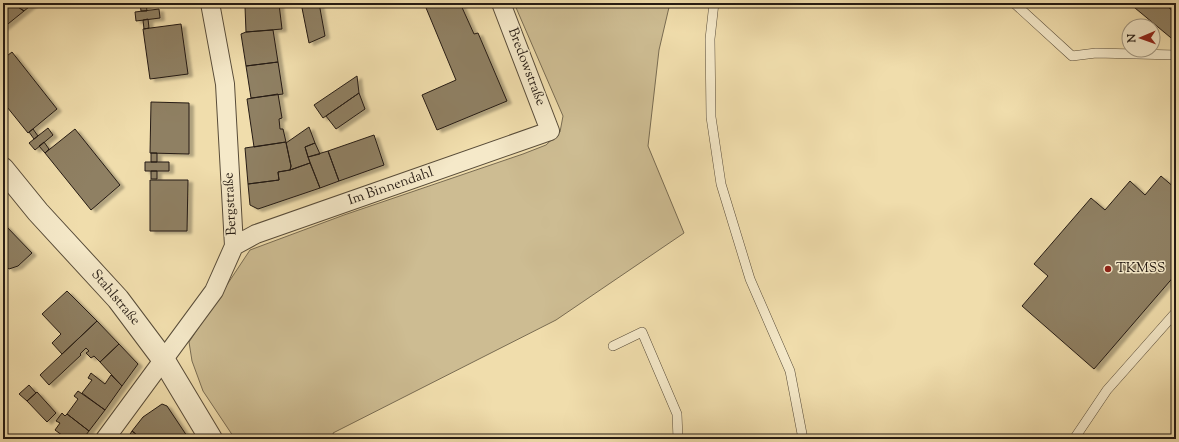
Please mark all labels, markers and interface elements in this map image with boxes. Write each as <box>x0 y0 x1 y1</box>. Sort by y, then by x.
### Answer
north arrow <box>1121 18 1161 58</box>
street label: Bredowstraße <box>502 25 550 109</box>
text: N <box>1124 33 1140 44</box>
street label: Im Binnendahl <box>345 163 437 211</box>
street label: Bergstraße <box>219 172 243 236</box>
place label: TKMSS <box>1116 259 1165 279</box>
marker: TKMSS <box>1103 264 1113 274</box>
street label: Stahlstraße <box>86 266 144 330</box>

